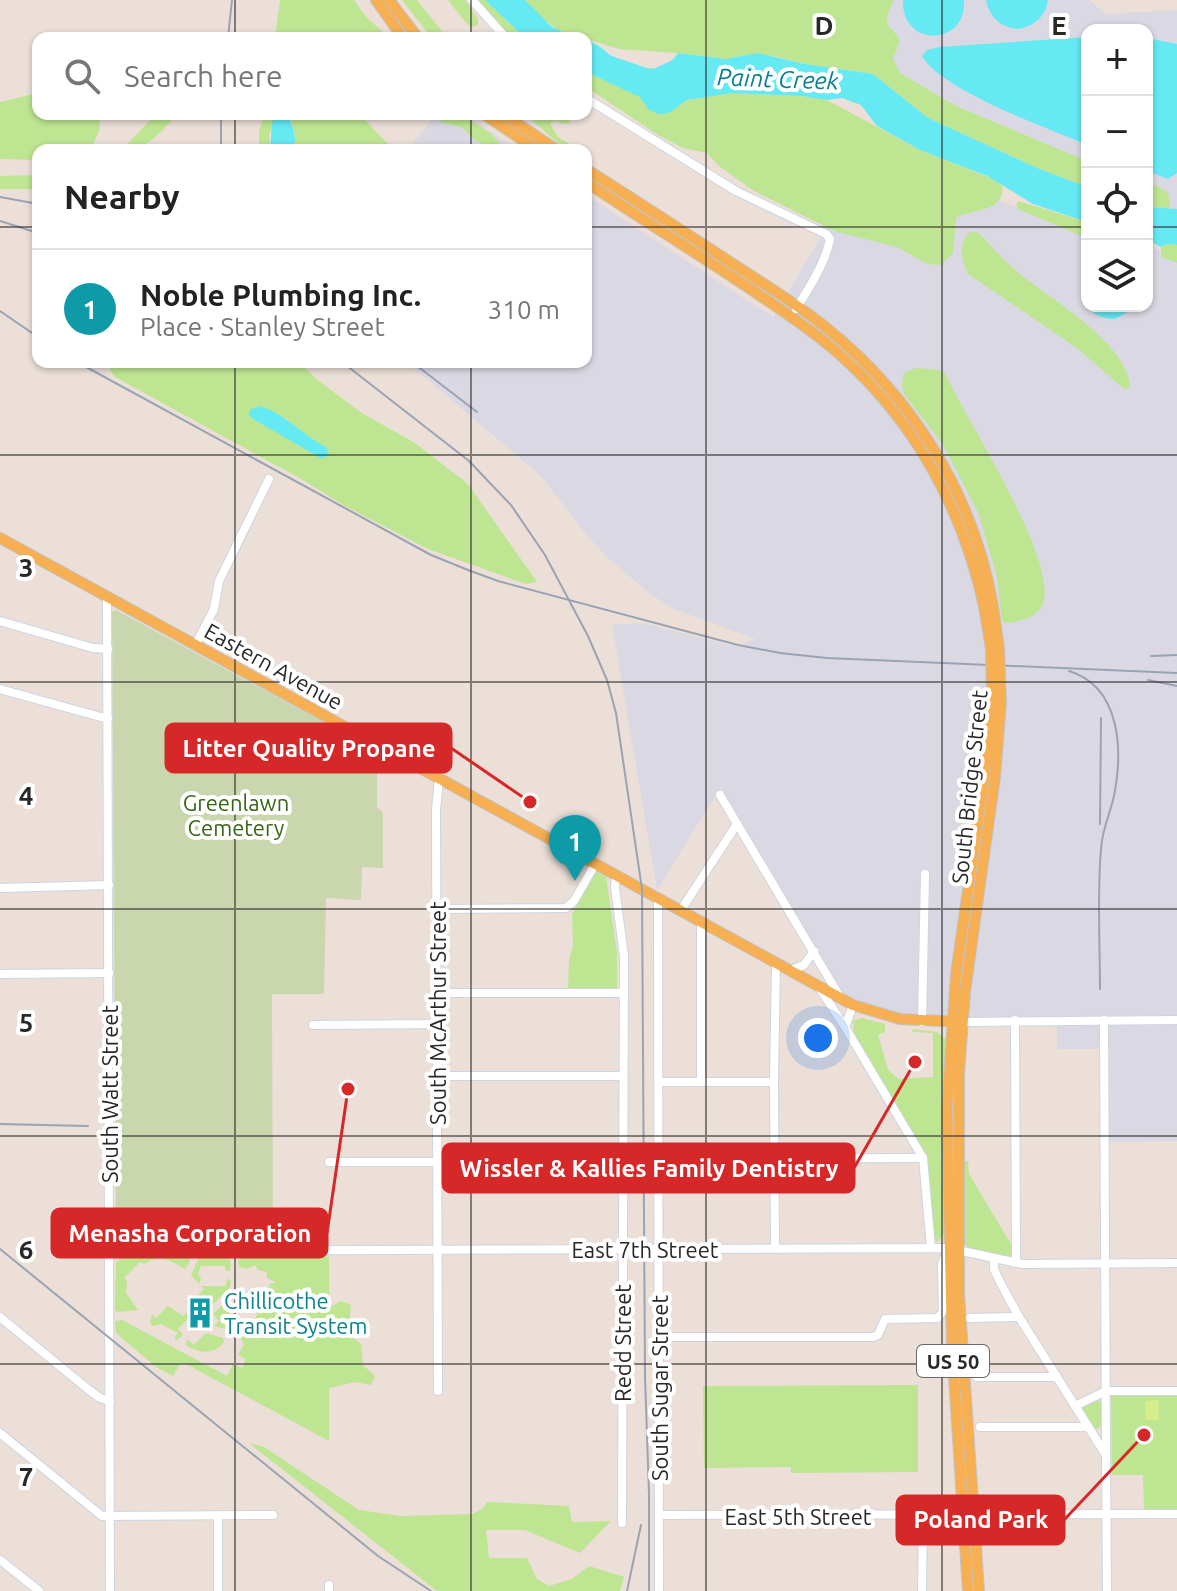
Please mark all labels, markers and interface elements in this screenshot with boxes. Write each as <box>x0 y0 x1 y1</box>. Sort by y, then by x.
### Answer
text: D <box>815 11 833 40</box>
text: E <box>1051 11 1067 40</box>
map controls <box>1081 24 1153 312</box>
button: + <box>1081 24 1153 96</box>
search box <box>32 32 592 120</box>
icon: search <box>60 54 104 98</box>
text: Search here <box>124 59 283 93</box>
water label: Paint Creek <box>717 63 840 95</box>
button: − <box>1081 96 1153 168</box>
button: locate <box>1081 168 1153 240</box>
text: Nearby <box>64 177 179 215</box>
button: layers <box>1081 240 1153 312</box>
text: Noble Plumbing Inc. <box>140 278 421 312</box>
text: 1 <box>83 295 97 324</box>
text: 310 m <box>488 295 560 324</box>
text: Place · Stanley Street <box>140 312 385 341</box>
text: 3 <box>19 553 33 582</box>
street label: Eastern Avenue <box>201 618 347 714</box>
street label: South Bridge Street <box>946 688 992 885</box>
callout: Litter Quality Propane <box>166 724 451 772</box>
text: Litter Quality Propane <box>182 735 436 762</box>
text: 4 <box>19 781 33 810</box>
park label: Greenlawn Cemetery <box>183 790 289 840</box>
pin: 1 <box>549 815 601 881</box>
street label: South McArthur Street <box>425 901 450 1125</box>
street label: South Watt Street <box>97 1005 122 1183</box>
text: 5 <box>19 1008 33 1037</box>
your location <box>798 1018 838 1058</box>
callout: Wissler & Kallies Family Dentistry <box>443 1144 854 1192</box>
text: Wissler & Kallies Family Dentistry <box>460 1155 839 1182</box>
callout: Menasha Corporation <box>52 1209 327 1257</box>
text: Menasha Corporation <box>69 1220 311 1247</box>
text: 6 <box>19 1235 33 1264</box>
street label: East 7th Street <box>572 1237 719 1262</box>
street label: Redd Street <box>610 1284 635 1402</box>
place label: Chillicothe Transit System <box>224 1288 367 1338</box>
street label: South Sugar Street <box>647 1295 672 1481</box>
building icon: Chillicothe Transit System <box>183 1296 217 1330</box>
road number: US 50 <box>917 1345 989 1377</box>
text: 7 <box>19 1462 33 1491</box>
callout: Poland Park <box>897 1496 1064 1544</box>
street label: East 5th Street <box>725 1504 872 1529</box>
text: Poland Park <box>913 1506 1049 1533</box>

